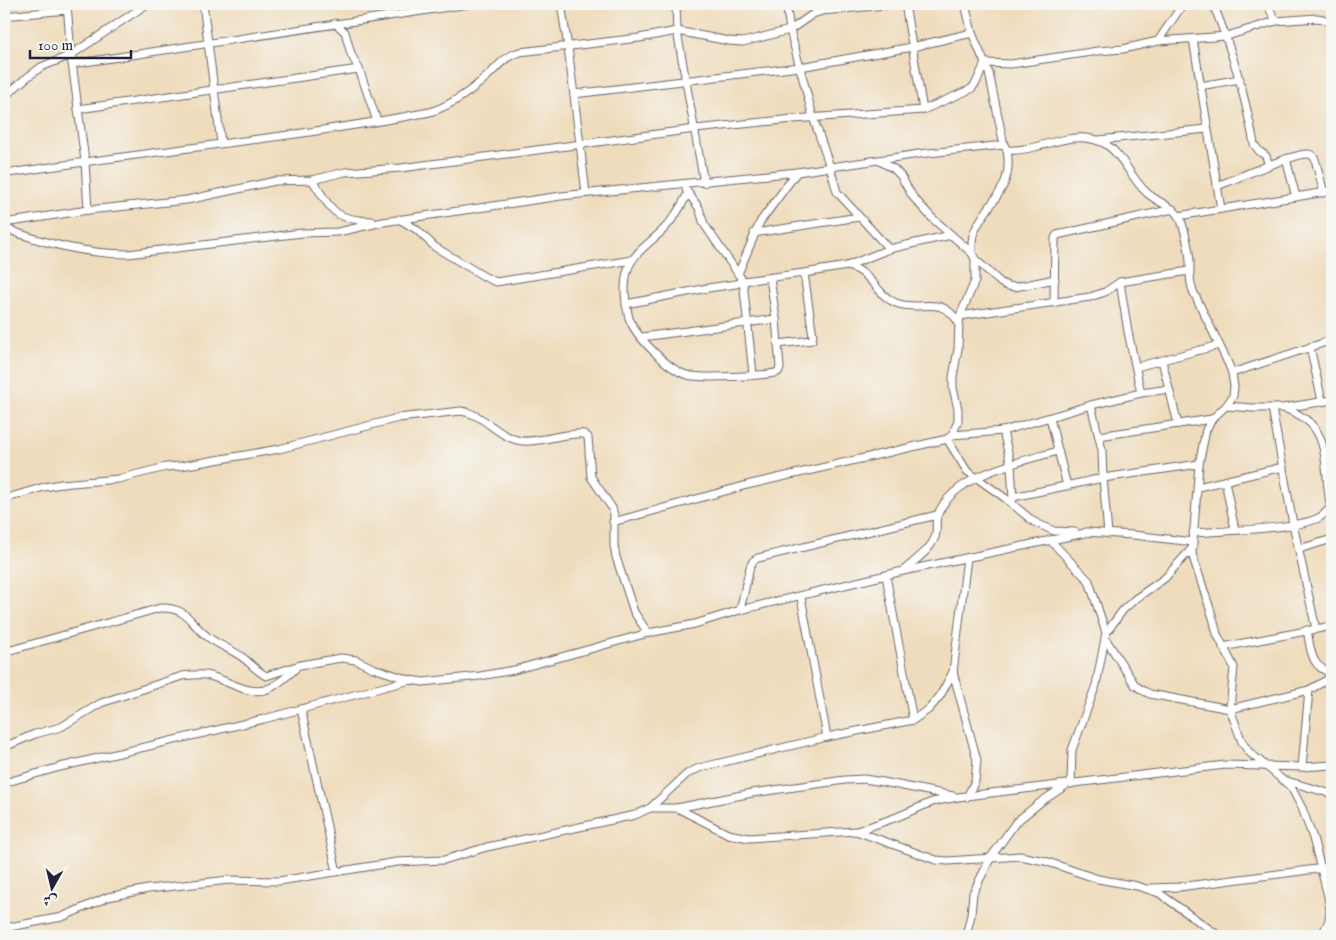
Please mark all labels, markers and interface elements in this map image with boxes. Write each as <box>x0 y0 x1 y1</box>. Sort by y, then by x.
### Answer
scale bar <box>30 28 131 60</box>
text: 100 m <box>38 36 74 55</box>
north arrow <box>28 862 78 912</box>
text: ش <box>42 890 58 910</box>

